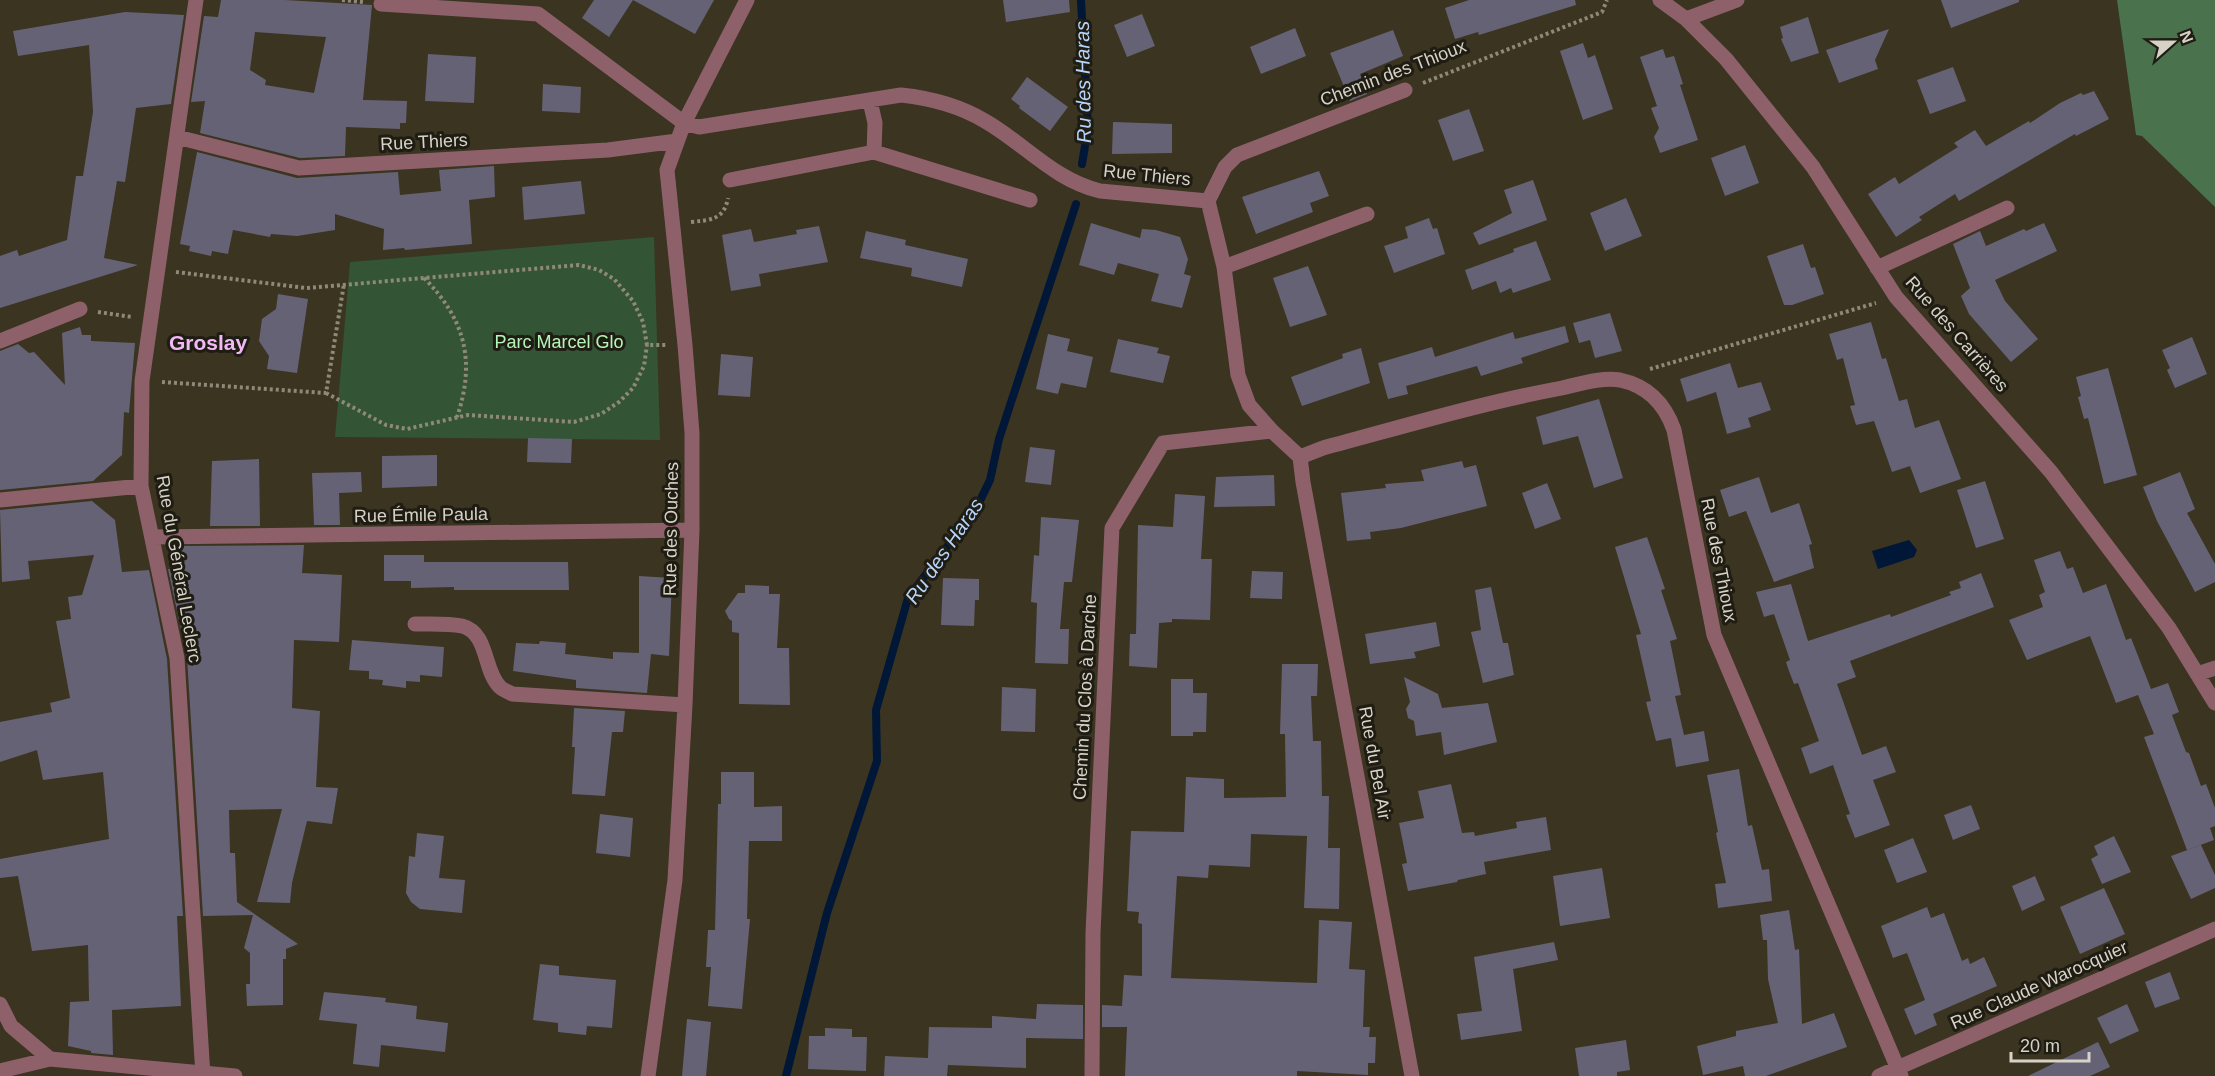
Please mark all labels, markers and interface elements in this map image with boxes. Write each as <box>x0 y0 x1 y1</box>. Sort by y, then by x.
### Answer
north arrow <box>2143 12 2203 72</box>
water label: Ru des Haras <box>1071 21 1095 143</box>
text: N <box>2177 28 2197 45</box>
street label: Chemin des Thioux <box>1317 36 1469 110</box>
street label: Rue Thiers <box>380 130 468 154</box>
street label: Rue Thiers <box>1102 160 1192 190</box>
street label: Rue des Carrières <box>1902 272 2012 396</box>
district label: Groslay <box>169 331 247 354</box>
park label: Parc Marcel Glo <box>494 332 624 352</box>
street label: Rue des Ouches <box>660 462 682 596</box>
street label: Rue du Général Leclerc <box>153 474 205 664</box>
water label: Ru des Haras <box>901 494 987 608</box>
street label: Rue des Thioux <box>1697 496 1741 624</box>
street label: Rue Émile Paula <box>354 504 489 526</box>
street label: Chemin du Clos à Darche <box>1070 594 1100 800</box>
street label: Rue du Bel Air <box>1355 705 1395 821</box>
street label: Rue Claude Warocquier <box>1947 937 2131 1033</box>
scale bar <box>2011 1025 2089 1063</box>
text: 20 m <box>2020 1036 2060 1056</box>

